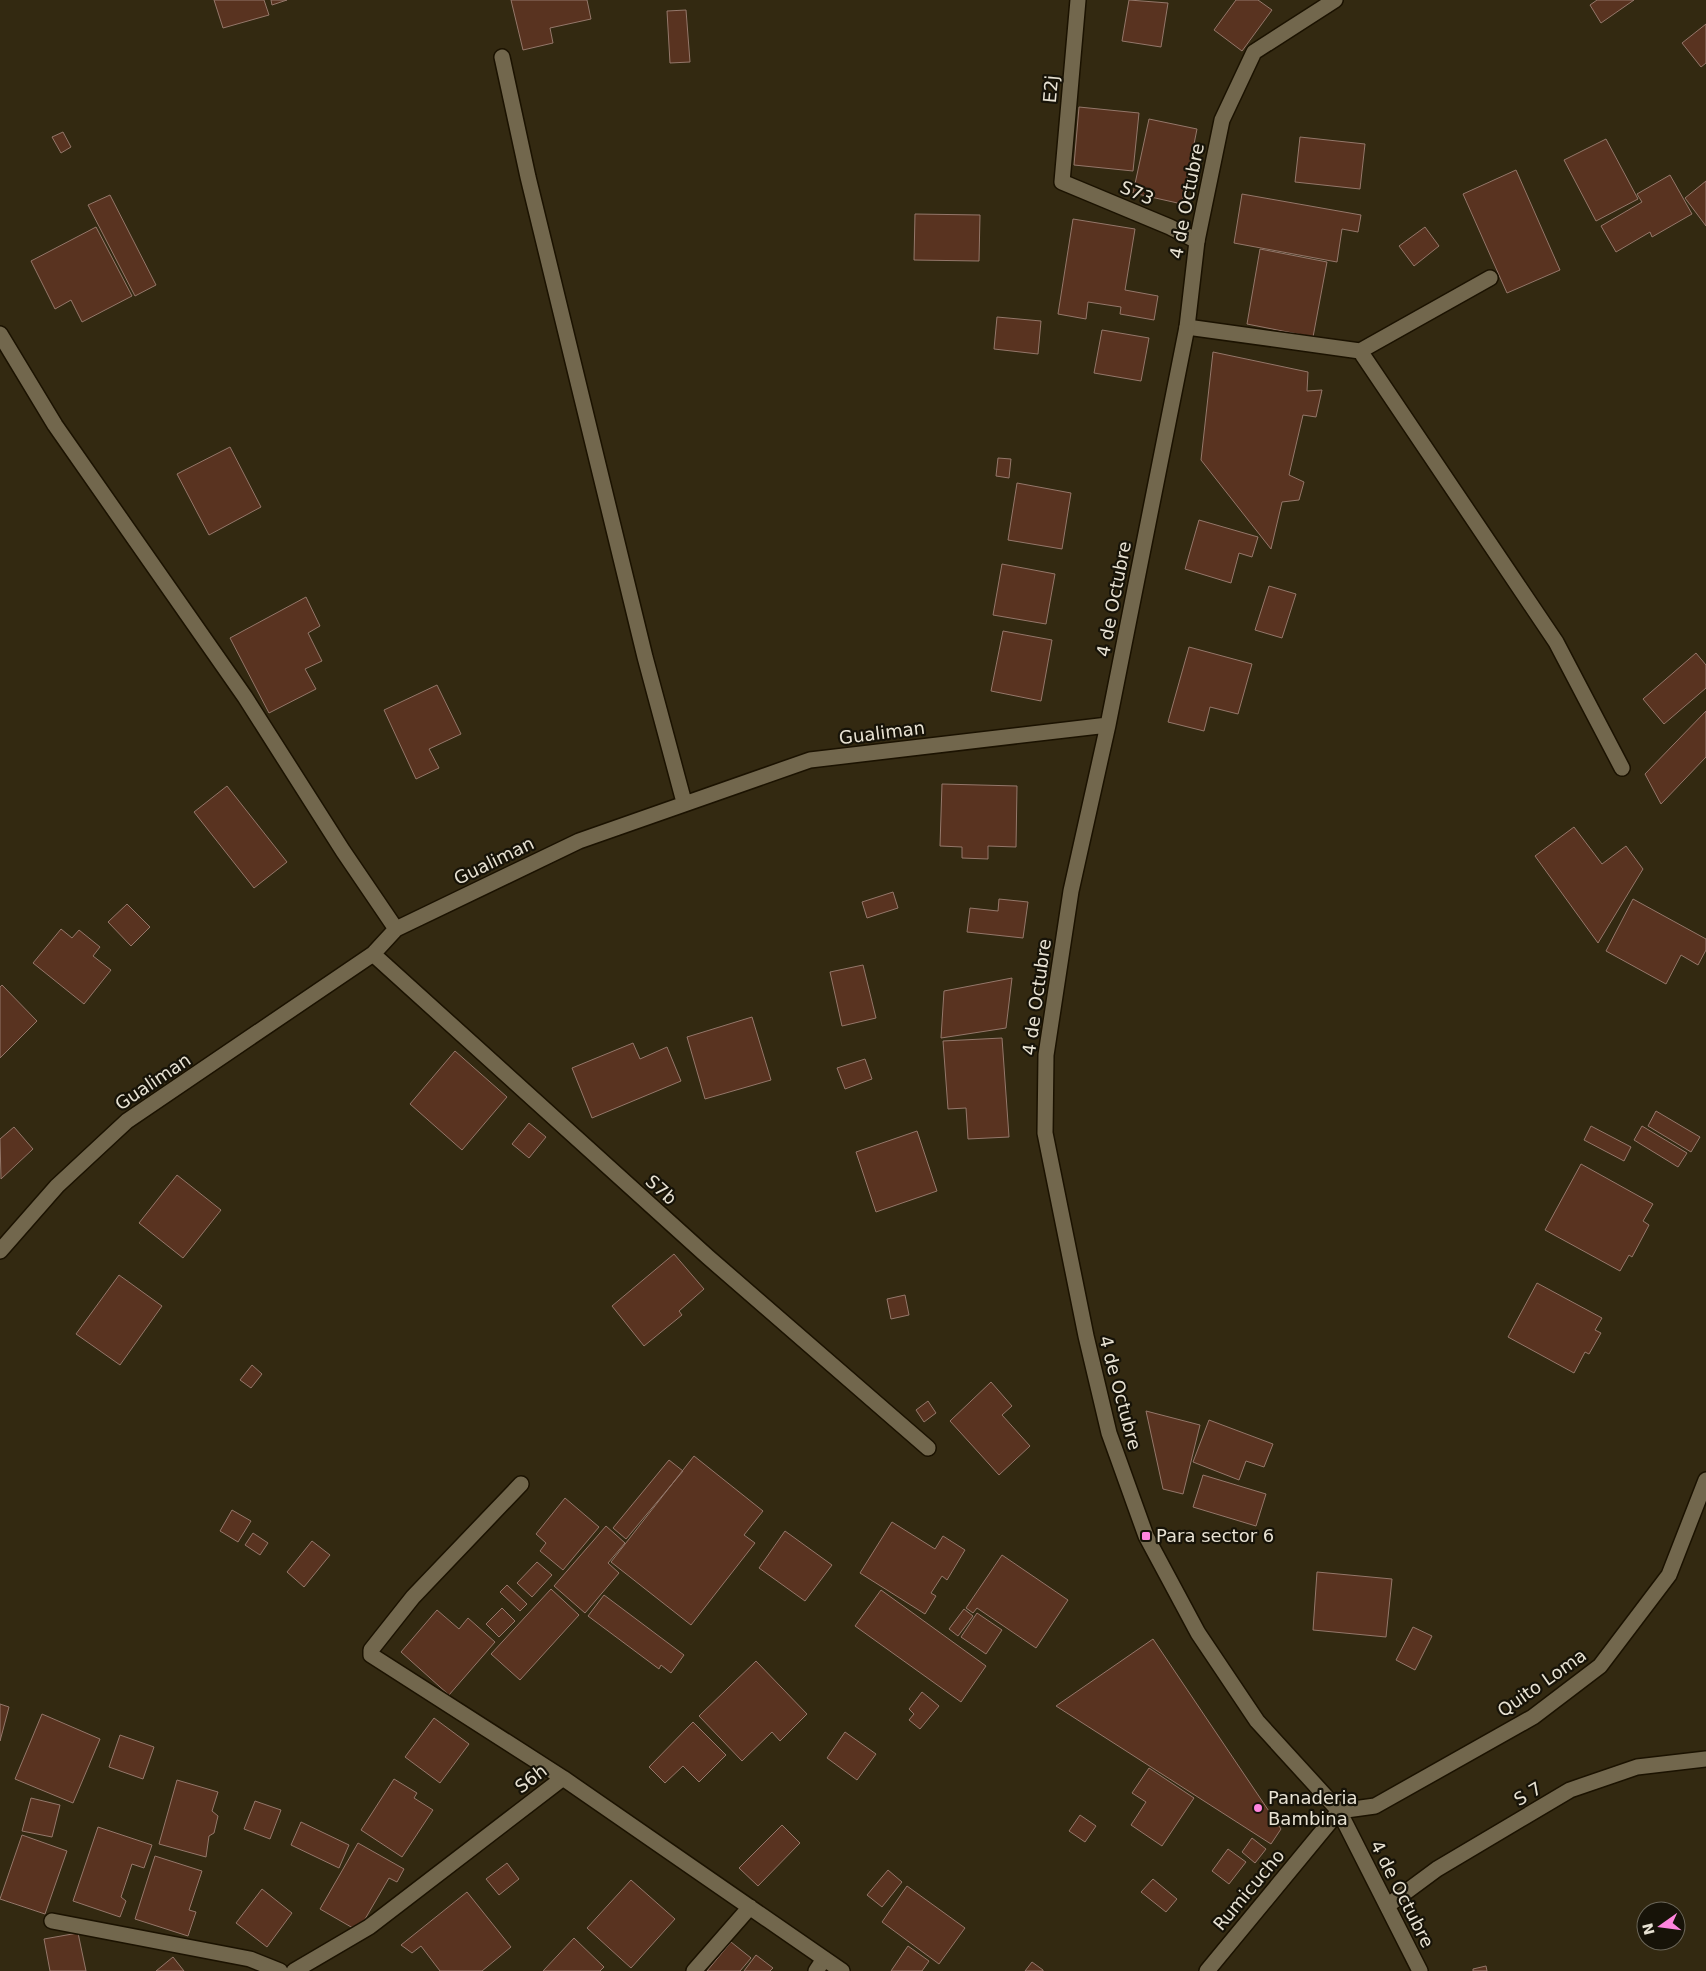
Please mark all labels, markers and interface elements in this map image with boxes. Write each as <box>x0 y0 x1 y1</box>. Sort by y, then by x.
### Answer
street label: E2j <box>1039 74 1062 104</box>
street label: 4 de Octubre <box>1165 141 1208 261</box>
street label: S73 <box>1117 176 1157 209</box>
street label: 4 de Octubre <box>1092 539 1135 659</box>
street label: Gualiman <box>838 717 926 748</box>
street label: Gualiman <box>450 832 537 889</box>
street label: 4 de Octubre <box>1018 937 1055 1057</box>
street label: Gualiman <box>111 1049 194 1114</box>
street label: S7b <box>642 1170 681 1209</box>
street label: 4 de Octubre <box>1095 1333 1146 1452</box>
place label: Para sector 6 <box>1156 1525 1274 1546</box>
marker: Para sector 6 <box>1140 1530 1152 1542</box>
street label: Quito Loma <box>1493 1644 1590 1721</box>
street label: S6h <box>511 1760 551 1797</box>
street label: S 7 <box>1510 1777 1545 1810</box>
place label: Panaderia Bambina <box>1268 1787 1357 1829</box>
marker: Panaderia Bambina <box>1252 1802 1264 1814</box>
street label: 4 de Octubre <box>1366 1837 1438 1951</box>
street label: Rumicucho <box>1209 1845 1289 1934</box>
north arrow <box>1636 1901 1686 1951</box>
text: N <box>1639 1922 1658 1937</box>

